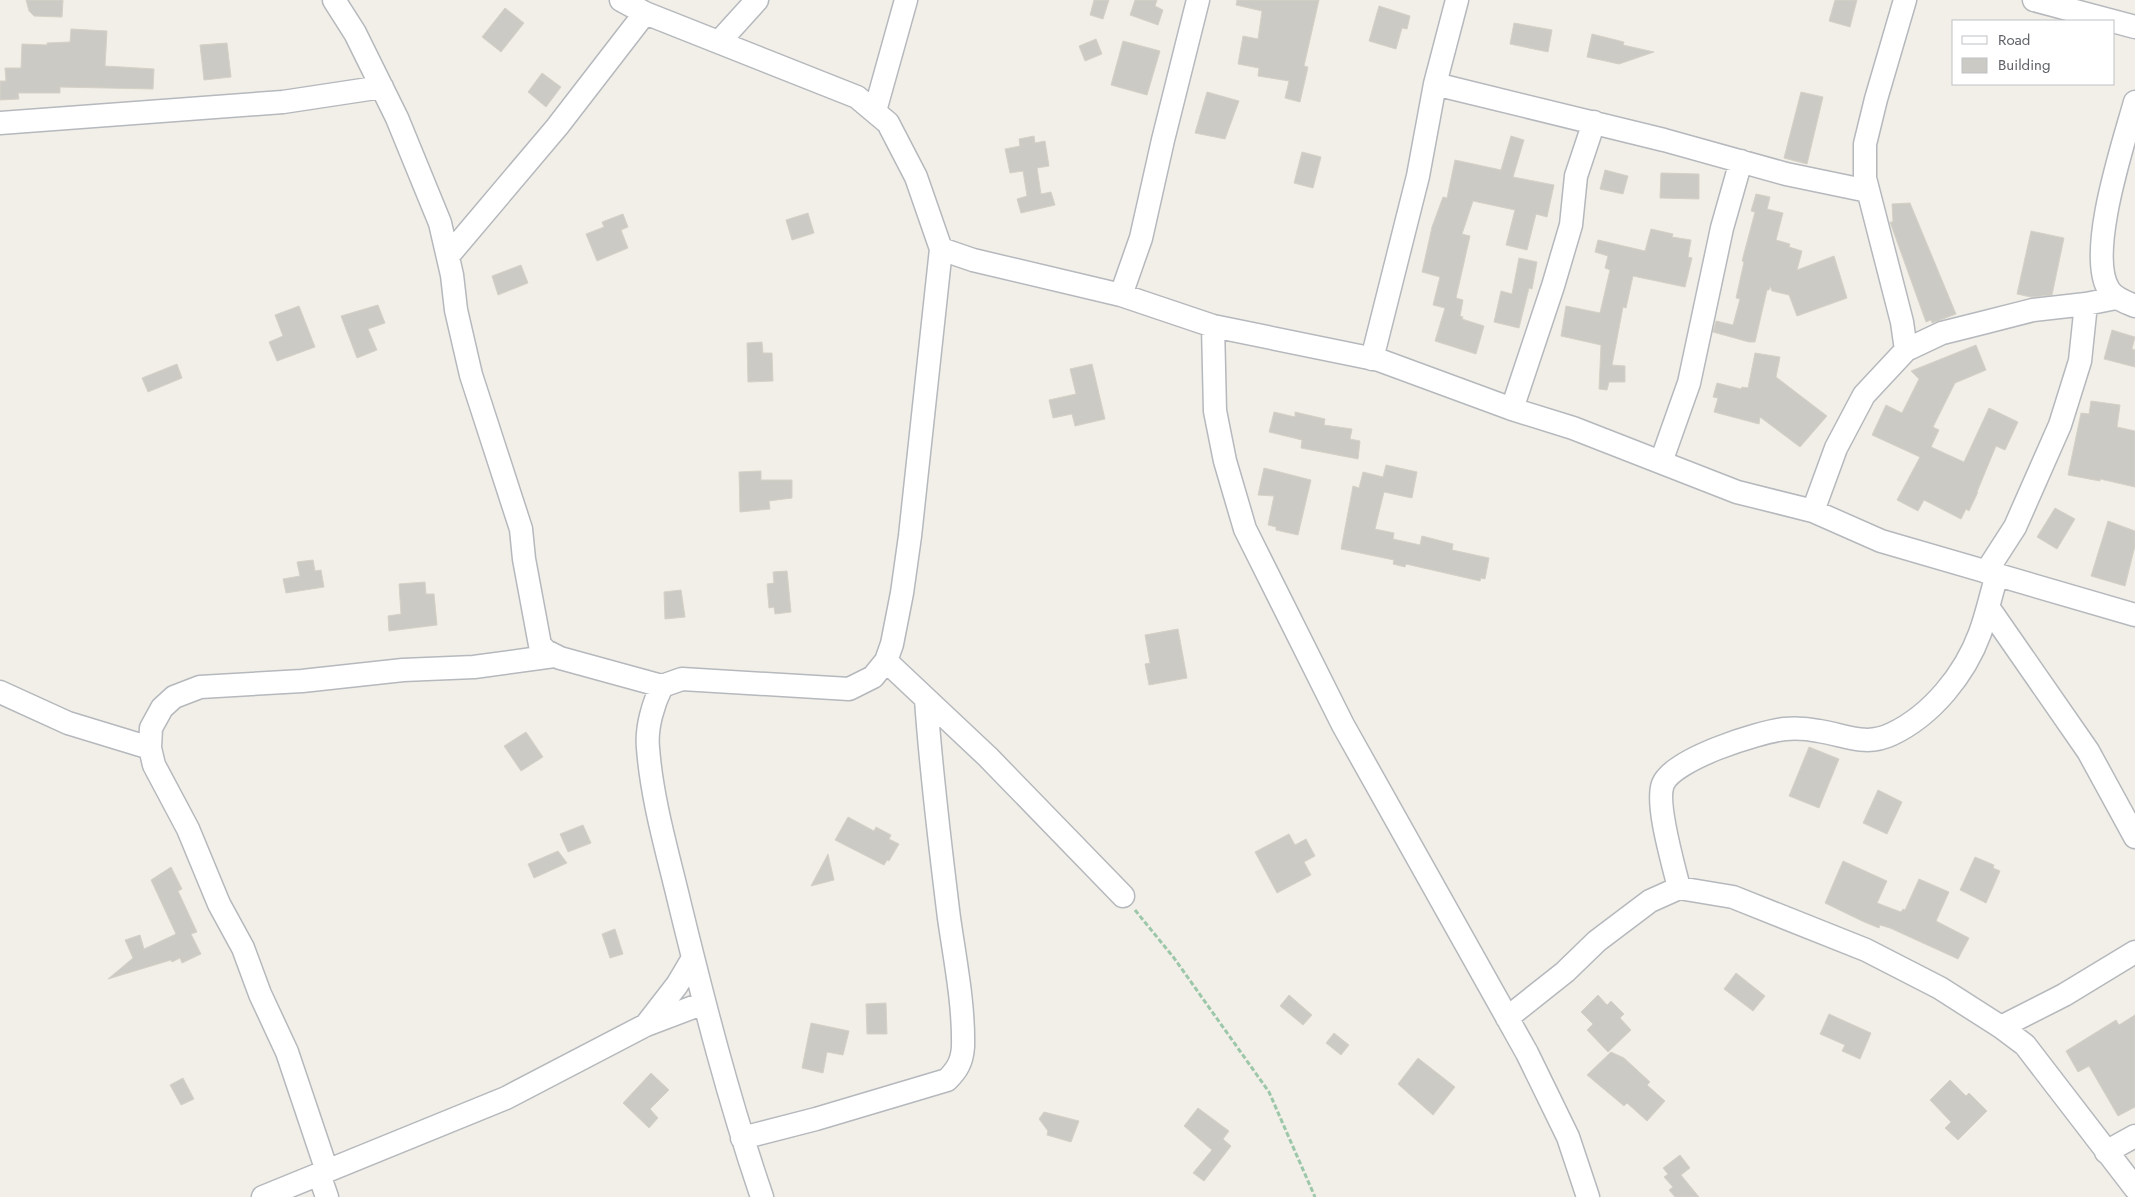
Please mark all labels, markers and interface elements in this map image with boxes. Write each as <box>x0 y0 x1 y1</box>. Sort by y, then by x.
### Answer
legend <box>1952 20 2115 85</box>
text: Road <box>1998 29 2030 51</box>
text: Building <box>1998 54 2050 76</box>

